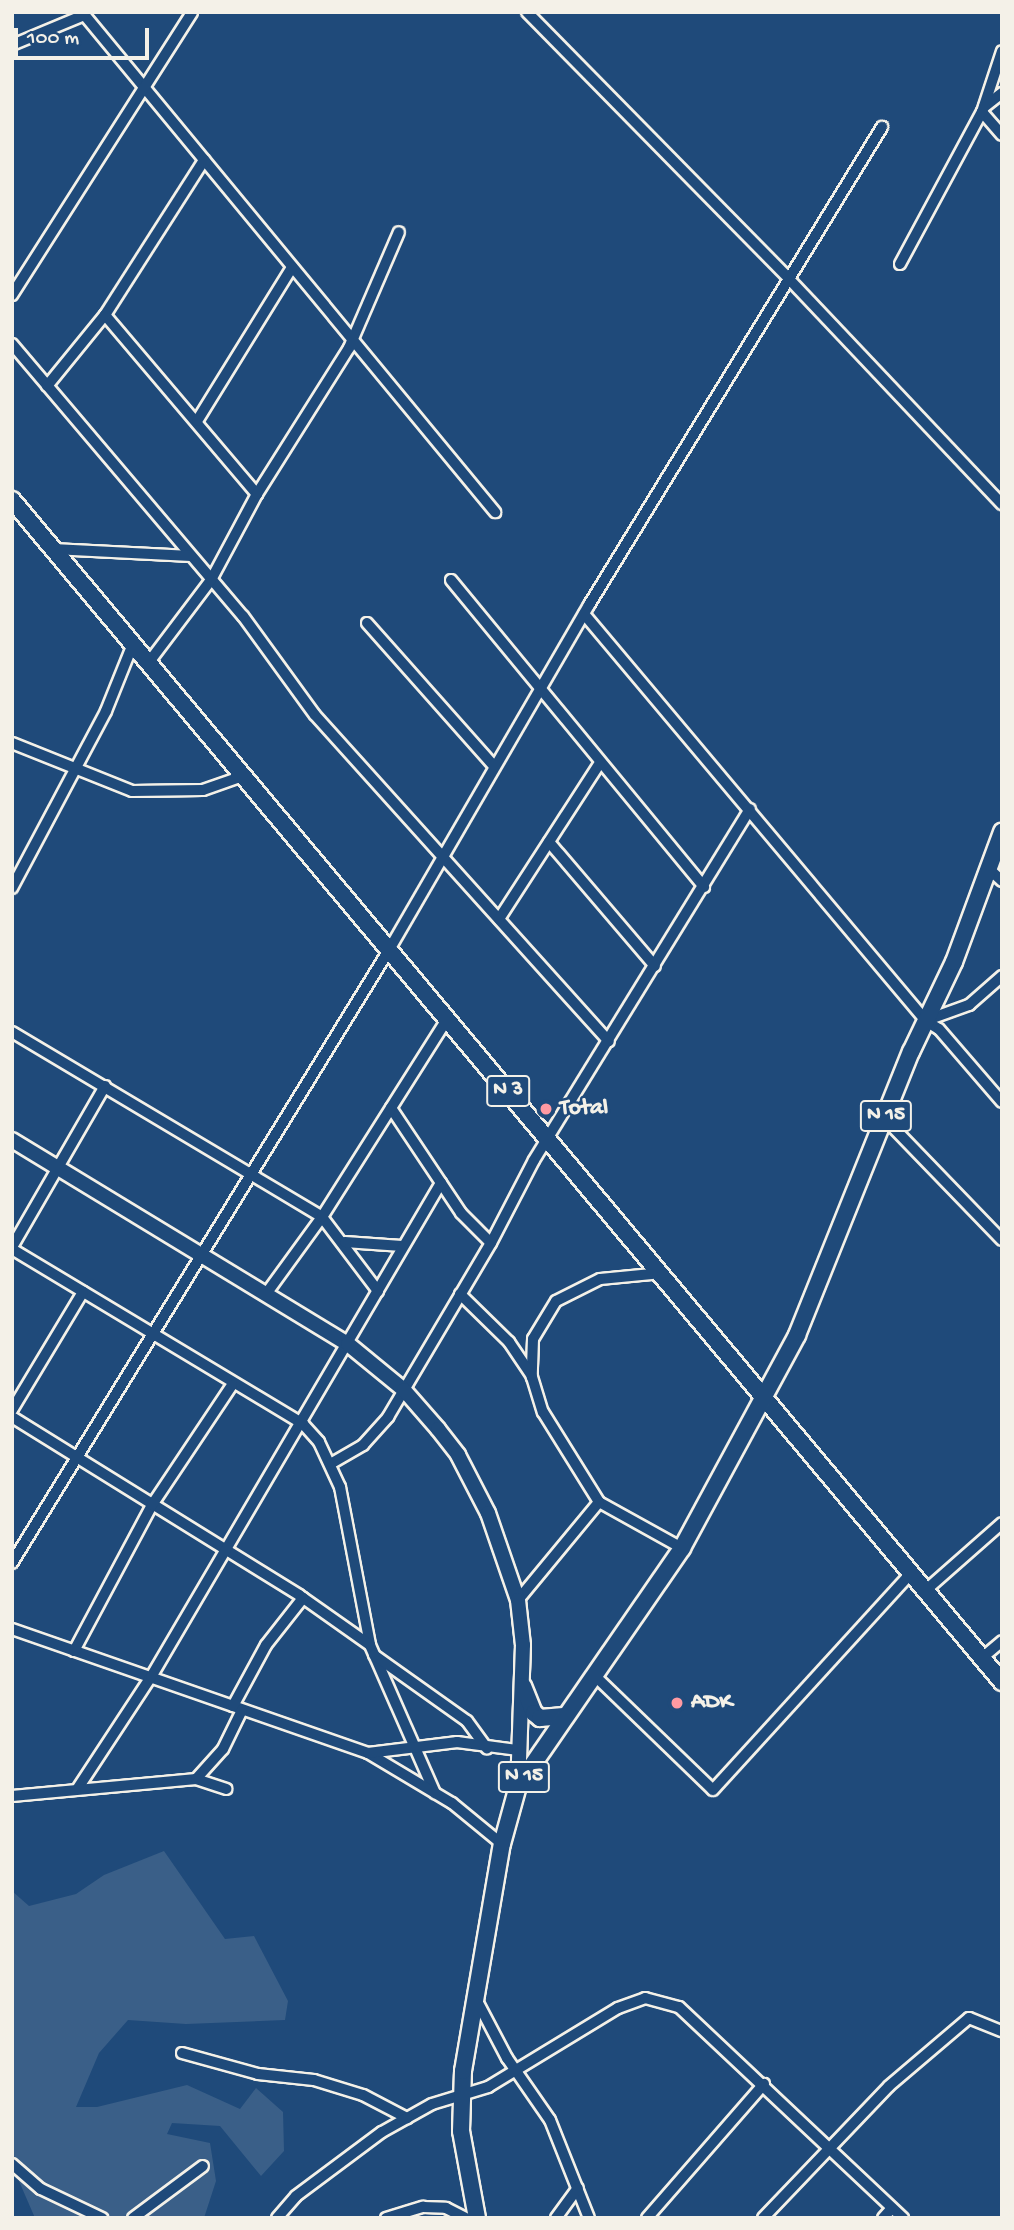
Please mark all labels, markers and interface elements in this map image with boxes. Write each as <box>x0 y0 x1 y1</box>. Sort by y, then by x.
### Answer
scale bar <box>18 14 152 58</box>
text: 100 m <box>27 27 79 52</box>
road number: N 3 <box>485 1074 531 1108</box>
place label: Total <box>560 1095 608 1123</box>
road number: N 15 <box>860 1098 912 1134</box>
marker: Total <box>538 1101 554 1117</box>
place label: ADK <box>691 1689 732 1717</box>
marker: ADK <box>669 1695 685 1711</box>
road number: N 15 <box>498 1760 550 1795</box>

